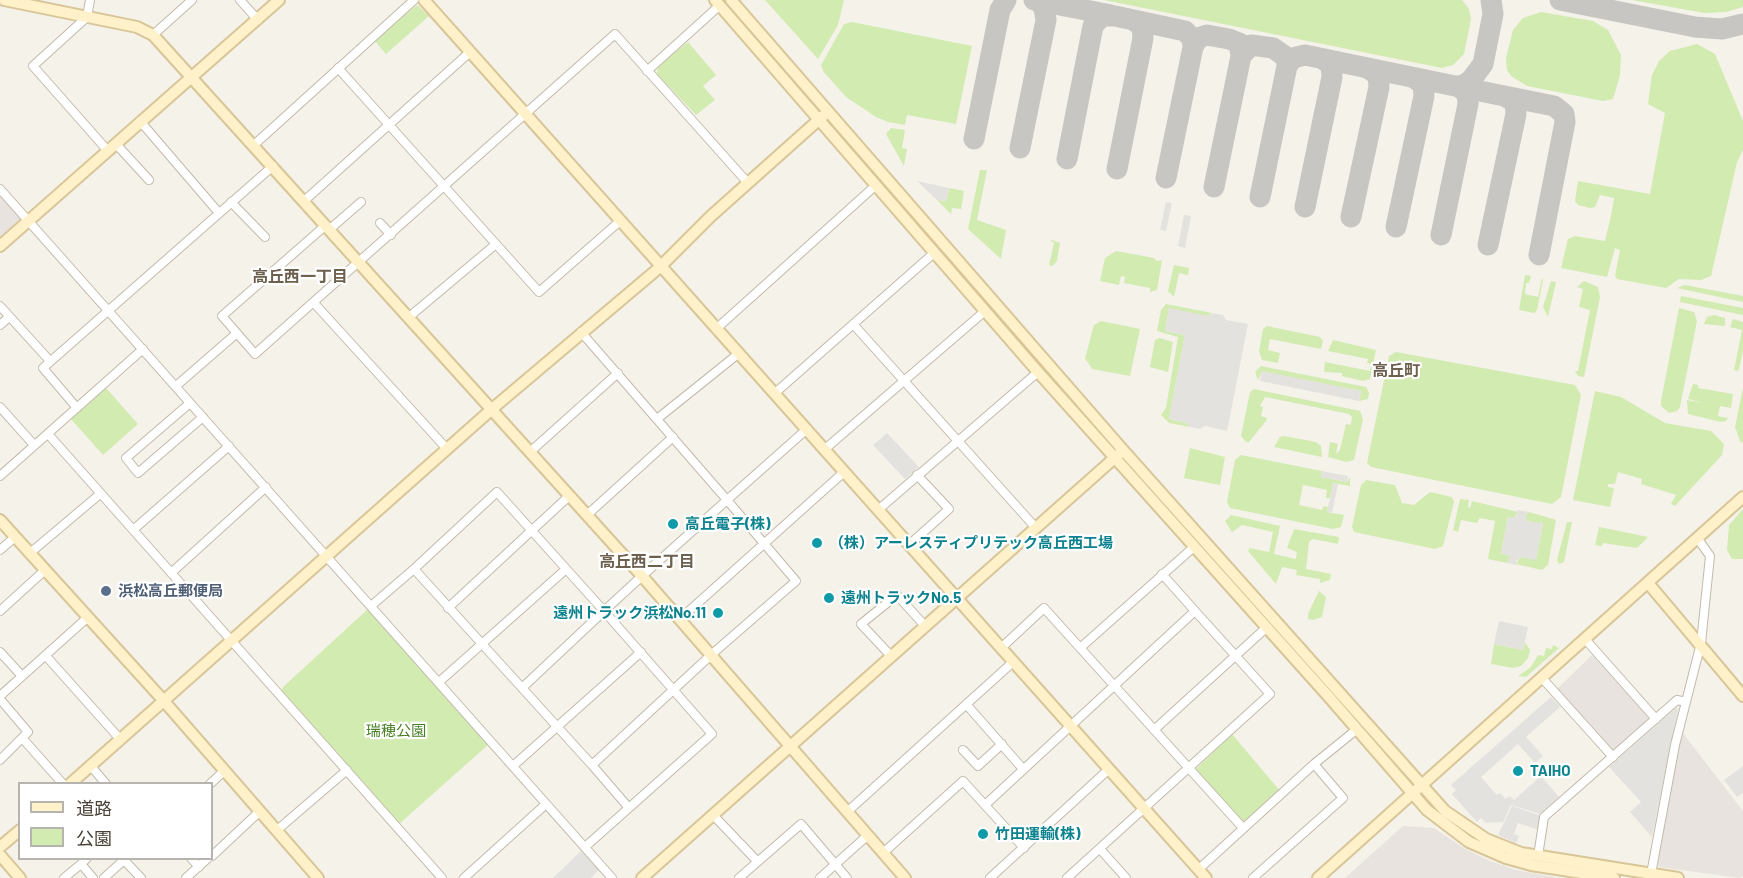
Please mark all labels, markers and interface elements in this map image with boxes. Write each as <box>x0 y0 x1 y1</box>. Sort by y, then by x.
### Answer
district label: 高丘西一丁目 <box>252 267 348 287</box>
district label: 高丘町 <box>1372 361 1420 381</box>
place label: 高丘電子(株) <box>685 515 770 533</box>
marker: 高丘電子(株) <box>666 517 680 531</box>
place label: （株）アーレスティプリテック高丘西工場 <box>829 534 1113 552</box>
marker: （株）アーレスティプリテック高丘西工場 <box>810 536 824 550</box>
district label: 高丘西二丁目 <box>599 552 695 572</box>
place label: 浜松高丘郵便局 <box>118 582 223 600</box>
marker: 浜松高丘郵便局 <box>99 584 113 598</box>
place label: 遠州トラックNo.5 <box>841 589 961 607</box>
marker: 遠州トラックNo.5 <box>822 591 836 605</box>
place label: 遠州トラック浜松No.11 <box>553 604 706 622</box>
marker: 遠州トラック浜松No.11 <box>711 606 725 620</box>
park label: 瑞穂公園 <box>366 722 426 740</box>
place label: TAIHO <box>1530 762 1571 780</box>
marker: TAIHO <box>1511 764 1525 778</box>
legend <box>18 782 213 860</box>
text: 道路 <box>76 797 112 819</box>
place label: 竹田運輸(株) <box>995 825 1080 843</box>
text: 公園 <box>76 827 112 849</box>
marker: 竹田運輸(株) <box>976 827 990 841</box>

